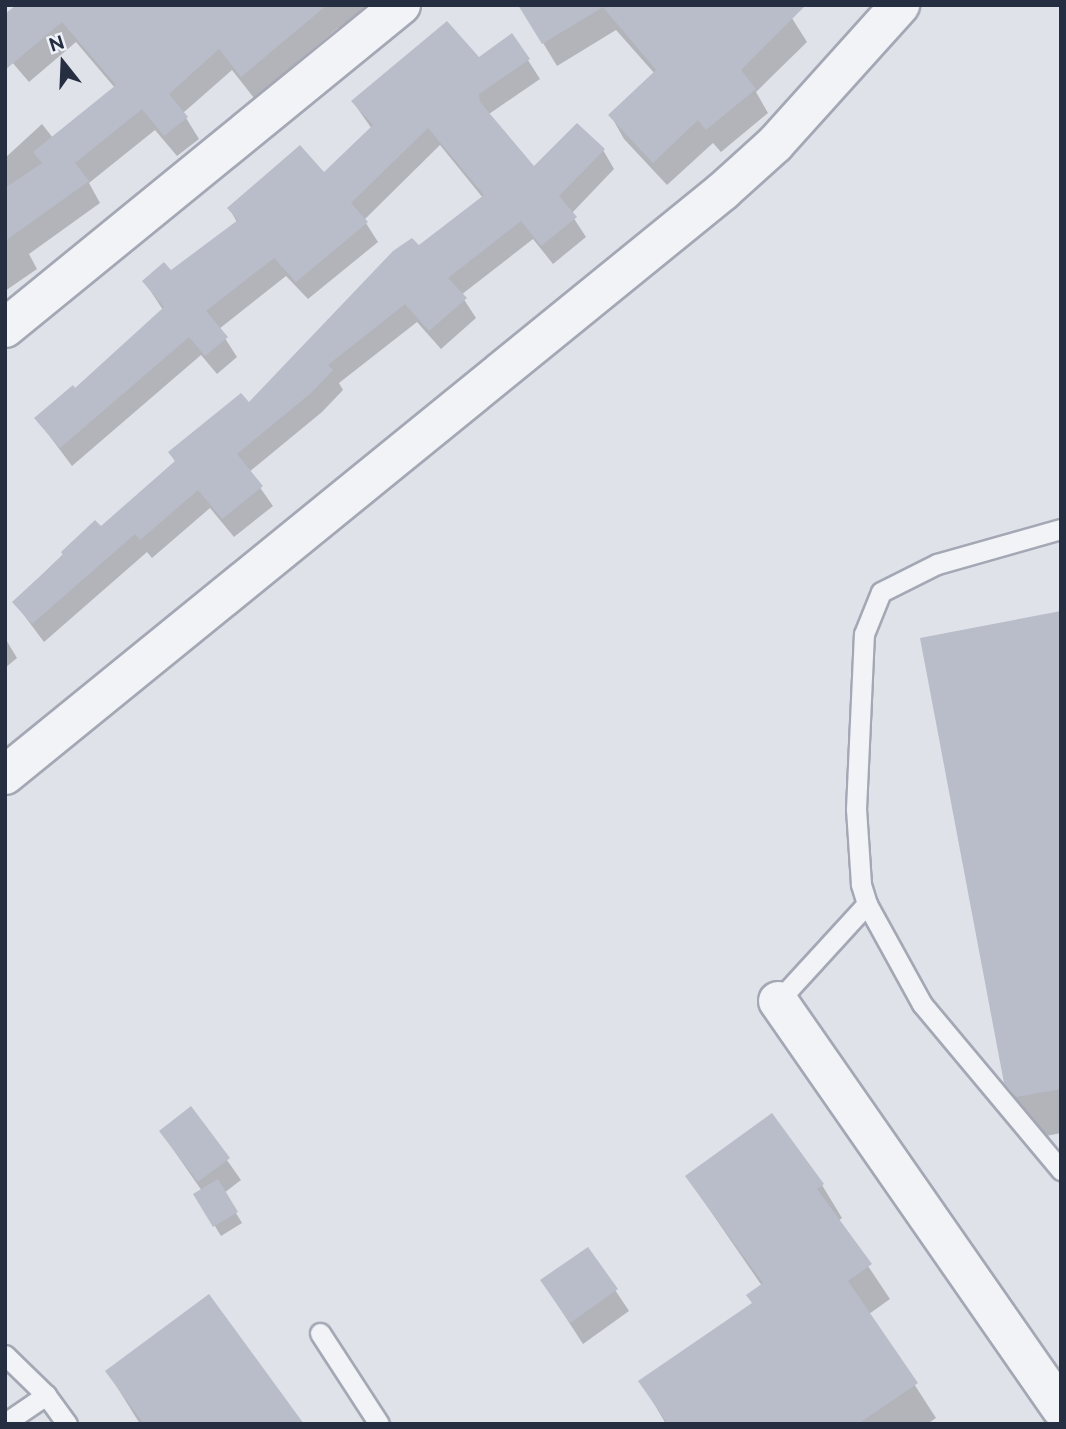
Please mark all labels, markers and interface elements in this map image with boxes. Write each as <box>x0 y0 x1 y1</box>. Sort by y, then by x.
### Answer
north arrow <box>28 28 98 98</box>
text: N <box>46 30 67 56</box>

